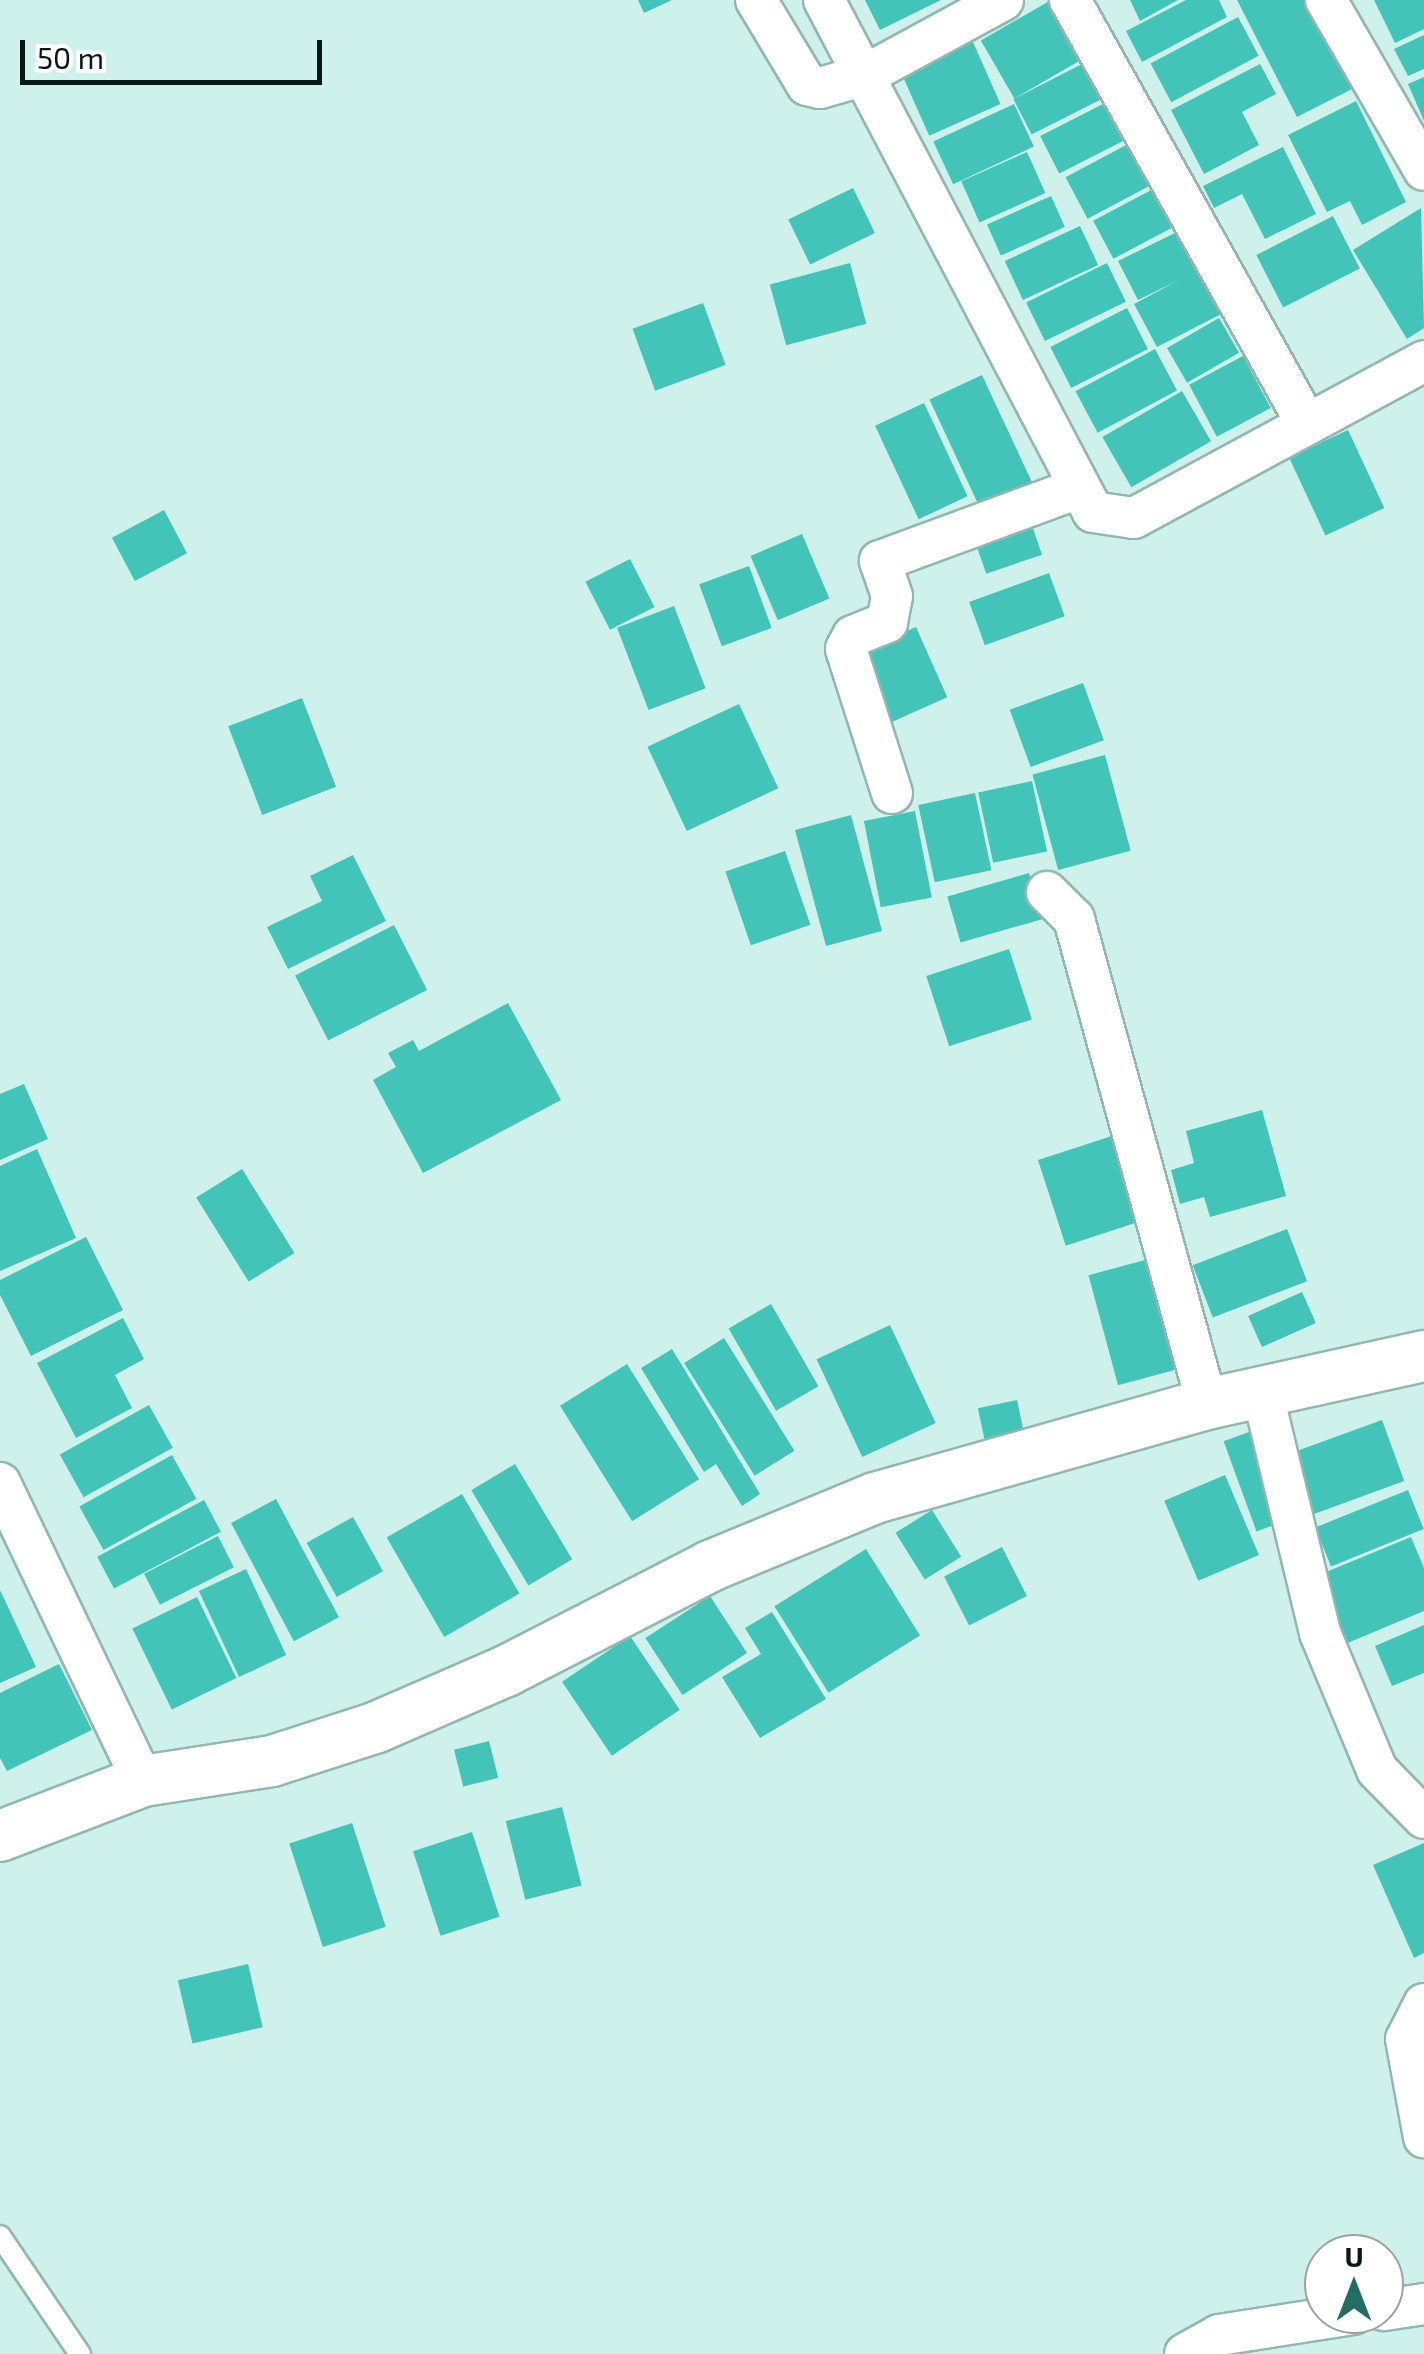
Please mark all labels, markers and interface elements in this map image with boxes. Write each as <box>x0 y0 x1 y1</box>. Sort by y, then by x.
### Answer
scale bar <box>25 20 328 82</box>
text: 50 m <box>37 39 104 75</box>
north arrow <box>1304 2234 1404 2334</box>
text: U <box>1344 2239 1364 2273</box>

